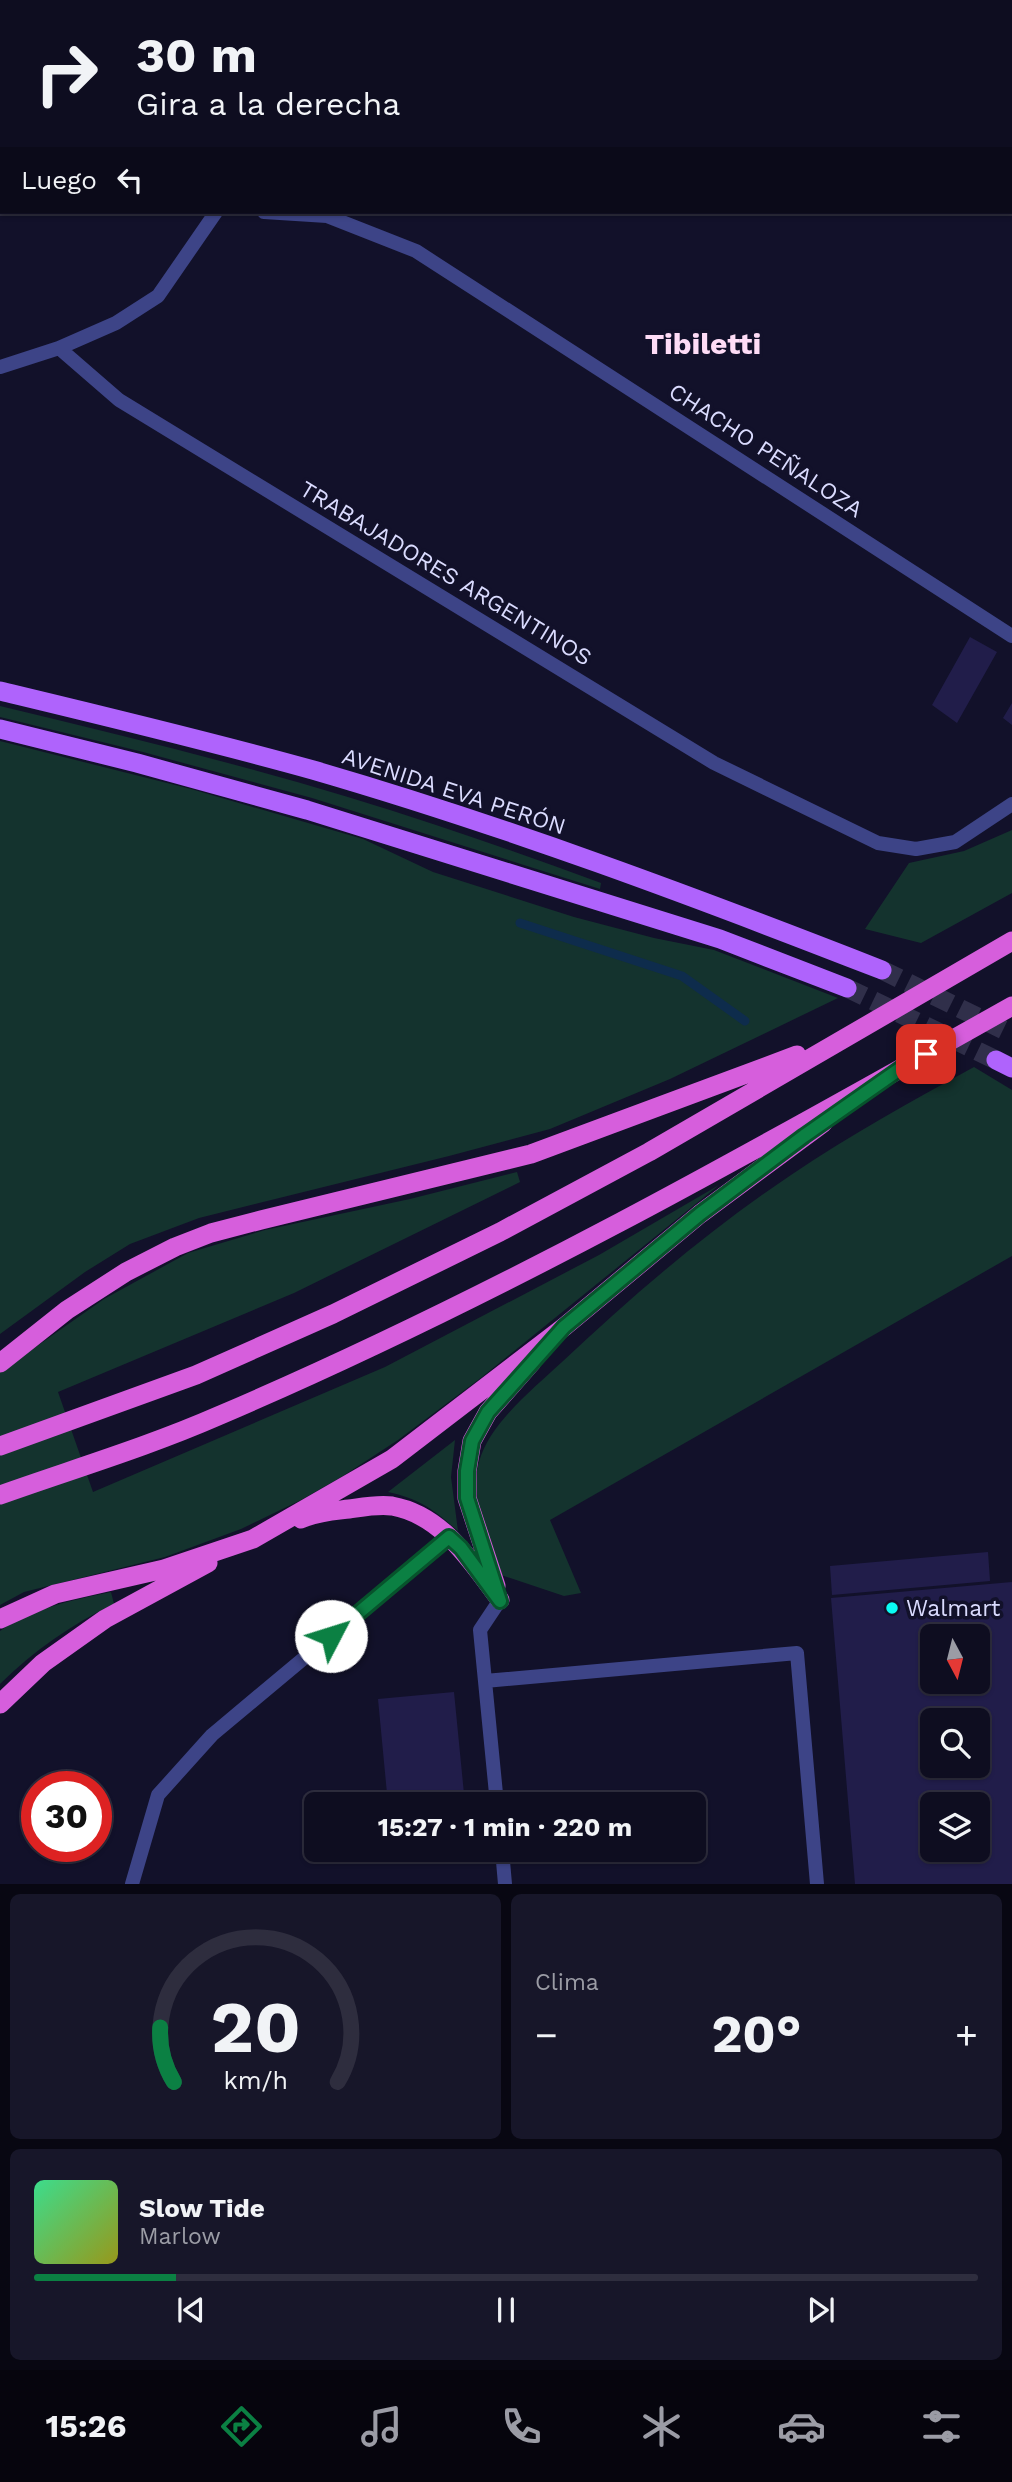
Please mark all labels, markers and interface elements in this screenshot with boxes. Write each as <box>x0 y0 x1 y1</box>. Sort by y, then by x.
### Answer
text: 30 m <box>136 26 257 84</box>
icon: right <box>21 28 112 119</box>
text: Gira a la derecha <box>136 85 400 123</box>
icon: left <box>111 161 149 199</box>
text: Luego <box>21 165 97 195</box>
district label: Tibiletti <box>645 326 761 361</box>
street label: CHACHO PEÑALOZA <box>664 378 868 523</box>
street label: TRABAJADORES ARGENTINOS <box>295 475 596 671</box>
street label: AVENIDA EVA PERÓN <box>339 742 569 840</box>
pin <box>896 1024 956 1084</box>
icon: arrive <box>907 1035 945 1073</box>
place label: Walmart <box>906 1595 1001 1622</box>
position arrow <box>294 1599 368 1673</box>
marker: Walmart <box>884 1600 900 1616</box>
north arrow <box>920 1624 990 1694</box>
map controls <box>920 1624 990 1862</box>
button: search <box>920 1708 990 1778</box>
speed limit sign: 30 <box>21 1771 112 1862</box>
button: layers <box>920 1792 990 1862</box>
text: 15:27 · 1 min · 220 m <box>378 1812 632 1842</box>
text: Clima <box>535 1969 599 1996</box>
text: 20 <box>210 1985 301 2071</box>
text: 20° <box>711 2004 802 2065</box>
text: − <box>535 2013 558 2057</box>
text: + <box>955 2013 978 2057</box>
text: km/h <box>223 2066 288 2095</box>
text: Slow Tide <box>139 2193 265 2223</box>
text: Marlow <box>139 2223 221 2250</box>
icon: previous <box>172 2291 210 2329</box>
icon: pause <box>487 2291 525 2329</box>
icon: next <box>802 2291 840 2329</box>
icon: directions <box>217 2402 266 2451</box>
icon: music <box>357 2402 406 2451</box>
icon: phone <box>497 2402 546 2451</box>
icon: climate <box>637 2402 686 2451</box>
icon: car <box>777 2402 826 2451</box>
icon: filters <box>917 2402 966 2451</box>
text: 15:26 <box>46 2407 126 2445</box>

